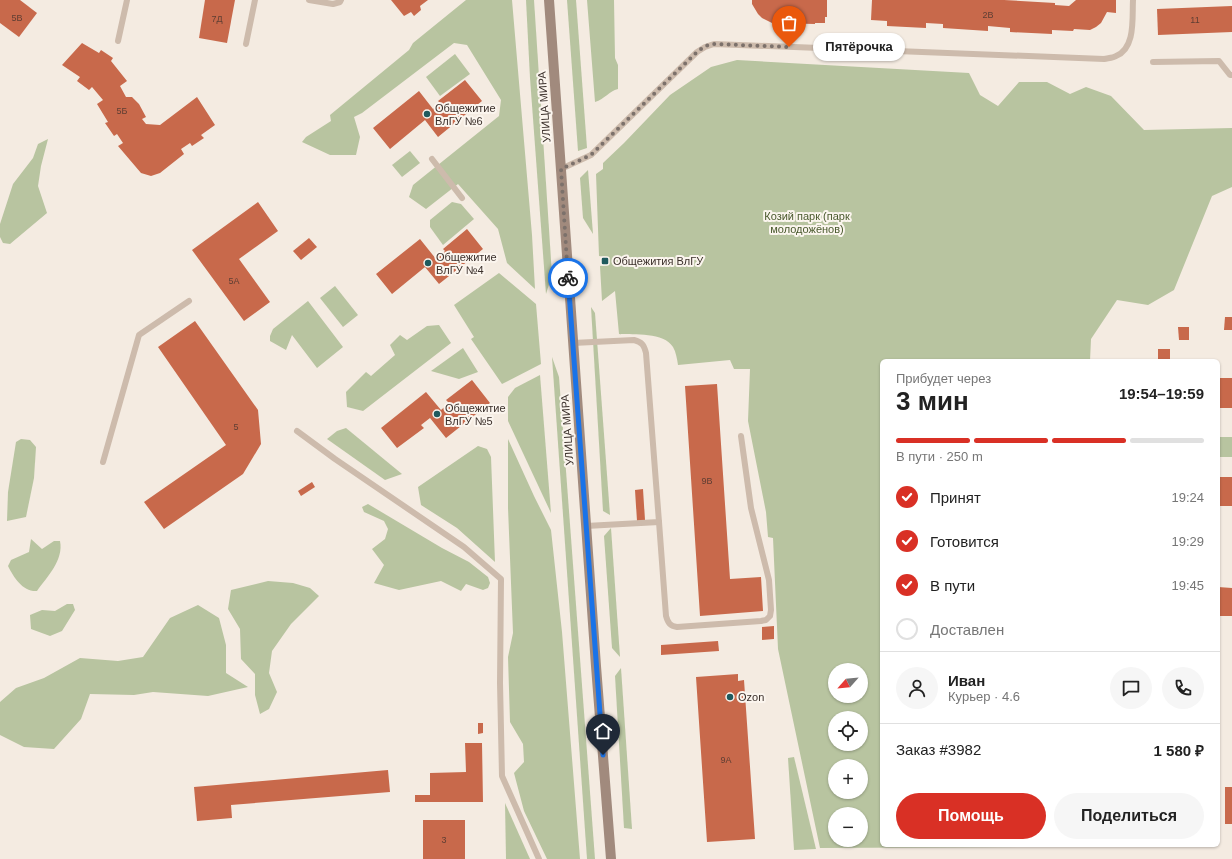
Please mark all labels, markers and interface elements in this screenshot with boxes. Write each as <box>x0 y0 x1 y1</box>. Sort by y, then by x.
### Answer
pin <box>772 6 806 47</box>
house number: 2В <box>982 10 994 20</box>
icon: bag <box>778 12 800 34</box>
house number: 5В <box>11 13 23 23</box>
house number: 7Д <box>211 14 223 24</box>
house number: 11 <box>1190 15 1200 25</box>
callout: Пятёрочка <box>813 33 905 61</box>
text: Пятёрочка <box>825 39 893 54</box>
street label: УЛИЦА МИРА <box>535 70 552 143</box>
place label: Общежитие ВлГУ №6 <box>435 102 496 127</box>
house number: 5Б <box>117 106 128 116</box>
marker: Общежитие ВлГУ №6 <box>422 109 432 119</box>
park label: Козий парк (парк молодожёнов) <box>764 210 850 235</box>
place label: Общежитие ВлГУ №4 <box>436 251 497 276</box>
place label: Общежития ВлГУ <box>613 255 704 267</box>
marker: Общежития ВлГУ <box>600 256 610 266</box>
marker: Общежитие ВлГУ №4 <box>423 258 433 268</box>
courier <box>548 258 588 298</box>
icon: bike <box>557 267 579 289</box>
house number: 5А <box>228 276 240 286</box>
text: Прибудет через <box>896 371 991 386</box>
text: 19:54–19:59 <box>1119 385 1204 402</box>
text: 3 мин <box>896 386 969 416</box>
street label: УЛИЦА МИРА <box>558 393 575 466</box>
place label: Общежитие ВлГУ №5 <box>445 402 506 427</box>
marker: Общежитие ВлГУ №5 <box>432 409 442 419</box>
house number: 5 <box>233 422 239 432</box>
text: В пути · 250 m <box>896 449 983 464</box>
house number: 9В <box>701 476 713 486</box>
icon: check <box>896 486 918 508</box>
text: Принят <box>930 489 981 506</box>
text: 19:24 <box>1171 490 1204 505</box>
icon: check <box>896 530 918 552</box>
text: Готовится <box>930 533 999 550</box>
text: 19:29 <box>1171 534 1204 549</box>
icon: check <box>896 574 918 596</box>
text: В пути <box>930 577 975 594</box>
text: 19:45 <box>1171 578 1204 593</box>
text: Доставлен <box>930 621 1004 638</box>
north arrow <box>828 663 868 703</box>
map controls <box>828 663 868 847</box>
button: person <box>896 667 938 709</box>
button: chat <box>1110 667 1152 709</box>
button: phone <box>1162 667 1204 709</box>
text: Иван <box>948 672 985 689</box>
text: Курьер · 4.6 <box>948 689 1020 704</box>
place label: Ozon <box>738 691 764 703</box>
marker: Ozon <box>725 692 735 702</box>
button: locate <box>828 711 868 751</box>
pin <box>586 714 620 755</box>
icon: home <box>592 720 614 742</box>
text: Заказ #3982 <box>896 741 981 758</box>
text: 1 580 ₽ <box>1154 742 1204 759</box>
house number: 9А <box>720 755 732 765</box>
button: + <box>828 759 868 799</box>
button: Помощь <box>896 793 1046 839</box>
button: Поделиться <box>1054 793 1204 839</box>
button: − <box>828 807 868 847</box>
house number: 3 <box>441 835 447 845</box>

